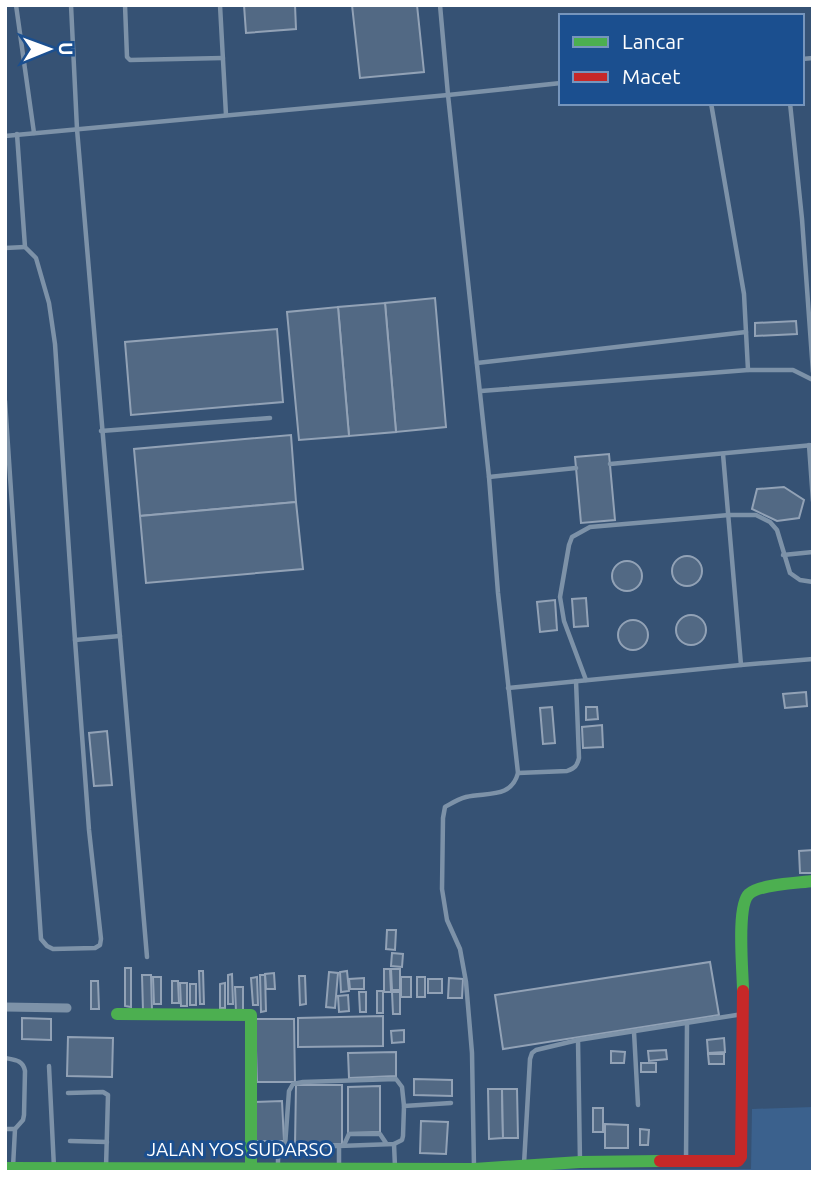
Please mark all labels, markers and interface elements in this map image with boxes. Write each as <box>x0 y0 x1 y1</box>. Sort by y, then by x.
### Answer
north arrow <box>14 14 84 84</box>
legend <box>559 14 804 105</box>
text: Lancar <box>622 29 684 53</box>
text: U <box>55 42 77 56</box>
text: Macet <box>622 64 681 88</box>
street label: JALAN YOS SUDARSO <box>147 1138 333 1160</box>

